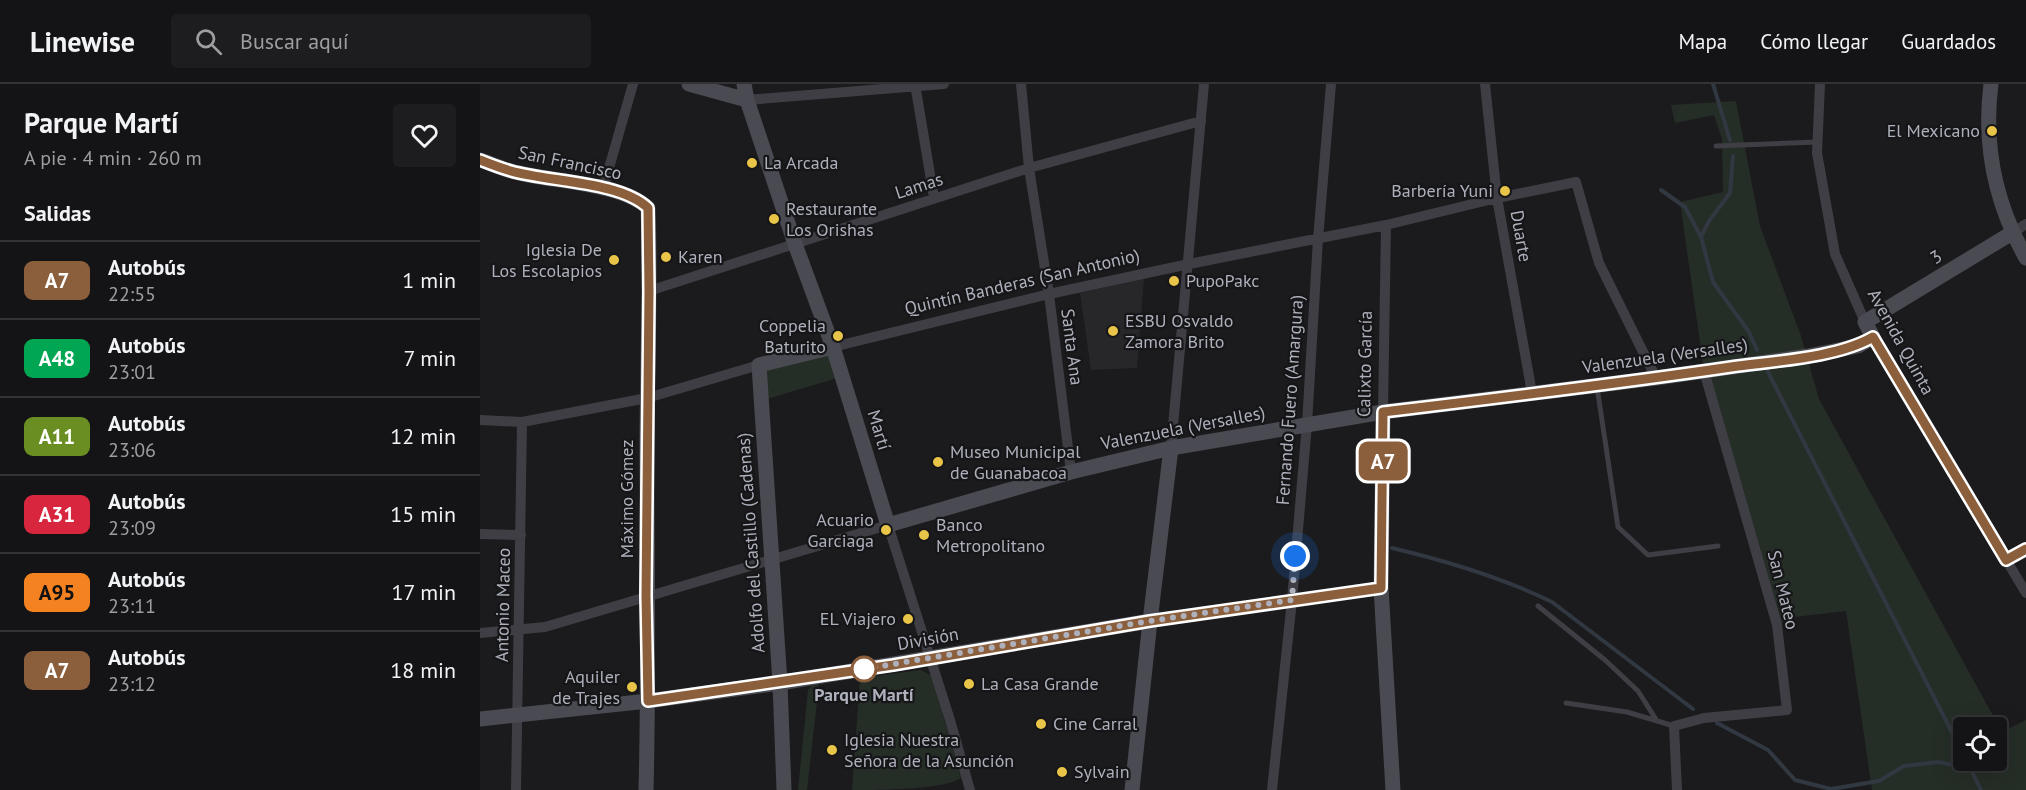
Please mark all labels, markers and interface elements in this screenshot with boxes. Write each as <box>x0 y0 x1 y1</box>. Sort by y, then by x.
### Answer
search box <box>171 14 591 68</box>
text: Linewise <box>30 23 135 60</box>
icon: search <box>192 25 225 58</box>
text: Buscar aquí <box>240 27 349 55</box>
text: Mapa <box>1678 28 1727 55</box>
text: Cómo llegar <box>1760 28 1868 55</box>
text: Guardados <box>1901 28 1996 55</box>
text: Parque Martí <box>24 104 179 141</box>
button: heart <box>393 104 456 167</box>
place label: El Mexicano <box>1887 119 1980 142</box>
marker: El Mexicano <box>1985 124 1999 138</box>
street label: San Francisco <box>516 140 624 185</box>
text: A pie · 4 min · 260 m <box>24 145 202 171</box>
place label: La Arcada <box>764 151 838 174</box>
marker: La Arcada <box>745 156 759 170</box>
street label: Lamas <box>892 167 946 204</box>
place label: Barbería Yuni <box>1391 179 1493 202</box>
marker: Barbería Yuni <box>1498 184 1512 198</box>
place label: Restaurante Los Orishas <box>786 197 877 241</box>
text: Salidas <box>24 199 91 227</box>
street label: Duarte <box>1506 208 1537 264</box>
marker: Restaurante Los Orishas <box>767 212 781 226</box>
place label: Iglesia De Los Escolapios <box>491 238 602 282</box>
street label: Quintín Banderas (San Antonio) <box>902 243 1142 320</box>
street label: 3 <box>1926 244 1946 269</box>
place label: Karen <box>678 245 723 268</box>
marker: Karen <box>659 250 673 264</box>
text: Autobús <box>108 253 185 281</box>
marker: Iglesia De Los Escolapios <box>607 253 621 267</box>
text: 1 min <box>402 266 456 294</box>
text: A7 <box>45 267 69 294</box>
place label: PupoPakc <box>1186 269 1259 292</box>
marker: PupoPakc <box>1167 274 1181 288</box>
text: 22:55 <box>108 281 156 307</box>
street label: Avenida Quinta <box>1863 285 1940 399</box>
street label: Fernando Fuero (Amargura) <box>1271 294 1308 506</box>
street label: Santa Ana <box>1056 307 1089 387</box>
place label: ESBU Osvaldo Zamora Brito <box>1125 309 1233 353</box>
street label: Calixto García <box>1352 311 1377 417</box>
place label: Coppelia Baturito <box>759 314 826 358</box>
marker: ESBU Osvaldo Zamora Brito <box>1106 324 1120 338</box>
marker: Coppelia Baturito <box>831 329 845 343</box>
text: Autobús <box>108 331 185 359</box>
street label: Valenzuela (Versalles) <box>1580 333 1749 379</box>
text: 7 min <box>404 344 456 372</box>
text: A48 <box>39 345 75 372</box>
text: 23:01 <box>108 359 156 385</box>
street label: Valenzuela (Versalles) <box>1098 400 1267 455</box>
street label: Martí <box>863 407 896 453</box>
text: Autobús <box>108 409 185 437</box>
text: 12 min <box>390 422 456 450</box>
text: A11 <box>39 423 75 450</box>
street label: Adolfo del Castillo (Cadenas) <box>731 432 770 654</box>
text: 23:06 <box>108 437 156 463</box>
street label: Máximo Gómez <box>615 440 638 558</box>
place label: Museo Municipal de Guanabacoa <box>950 440 1081 484</box>
line badge: A7 <box>1356 442 1410 481</box>
text: A7 <box>1371 448 1395 475</box>
marker: Museo Municipal de Guanabacoa <box>931 455 945 469</box>
text: Autobús <box>108 487 185 515</box>
text: 15 min <box>390 500 456 528</box>
text: A31 <box>39 501 75 528</box>
place label: Acuario Garciaga <box>807 508 874 552</box>
place label: Banco Metropolitano <box>936 513 1045 557</box>
text: 23:09 <box>108 515 156 541</box>
marker: Acuario Garciaga <box>879 523 893 537</box>
marker: Banco Metropolitano <box>917 528 931 542</box>
your location <box>1280 541 1310 571</box>
street label: Antonio Maceo <box>490 548 515 662</box>
street label: San Mateo <box>1763 548 1804 632</box>
text: Autobús <box>108 565 185 593</box>
text: 17 min <box>392 578 456 606</box>
text: A95 <box>39 579 75 606</box>
text: 23:11 <box>108 593 156 619</box>
place label: EL Viajero <box>820 607 896 630</box>
marker: EL Viajero <box>901 612 915 626</box>
street label: División <box>895 622 960 655</box>
text: Autobús <box>108 643 185 671</box>
text: 18 min <box>390 656 456 684</box>
marker: Parque Martí <box>851 656 877 682</box>
text: A7 <box>45 657 69 684</box>
place label: Aquiler de Trajes <box>552 665 620 709</box>
text: 23:12 <box>108 671 156 697</box>
place label: La Casa Grande <box>981 672 1099 695</box>
marker: La Casa Grande <box>962 677 976 691</box>
marker: Aquiler de Trajes <box>625 680 639 694</box>
place label: Parque Martí <box>814 683 914 706</box>
place label: Cine Carral <box>1053 712 1138 735</box>
marker: Cine Carral <box>1034 717 1048 731</box>
map controls <box>1953 717 2007 771</box>
button: locate <box>1953 717 2007 771</box>
place label: Iglesia Nuestra Señora de la Asunción <box>844 728 1014 772</box>
marker: Iglesia Nuestra Señora de la Asunción <box>825 743 839 757</box>
place label: Sylvain <box>1074 760 1129 783</box>
marker: Sylvain <box>1055 765 1069 779</box>

